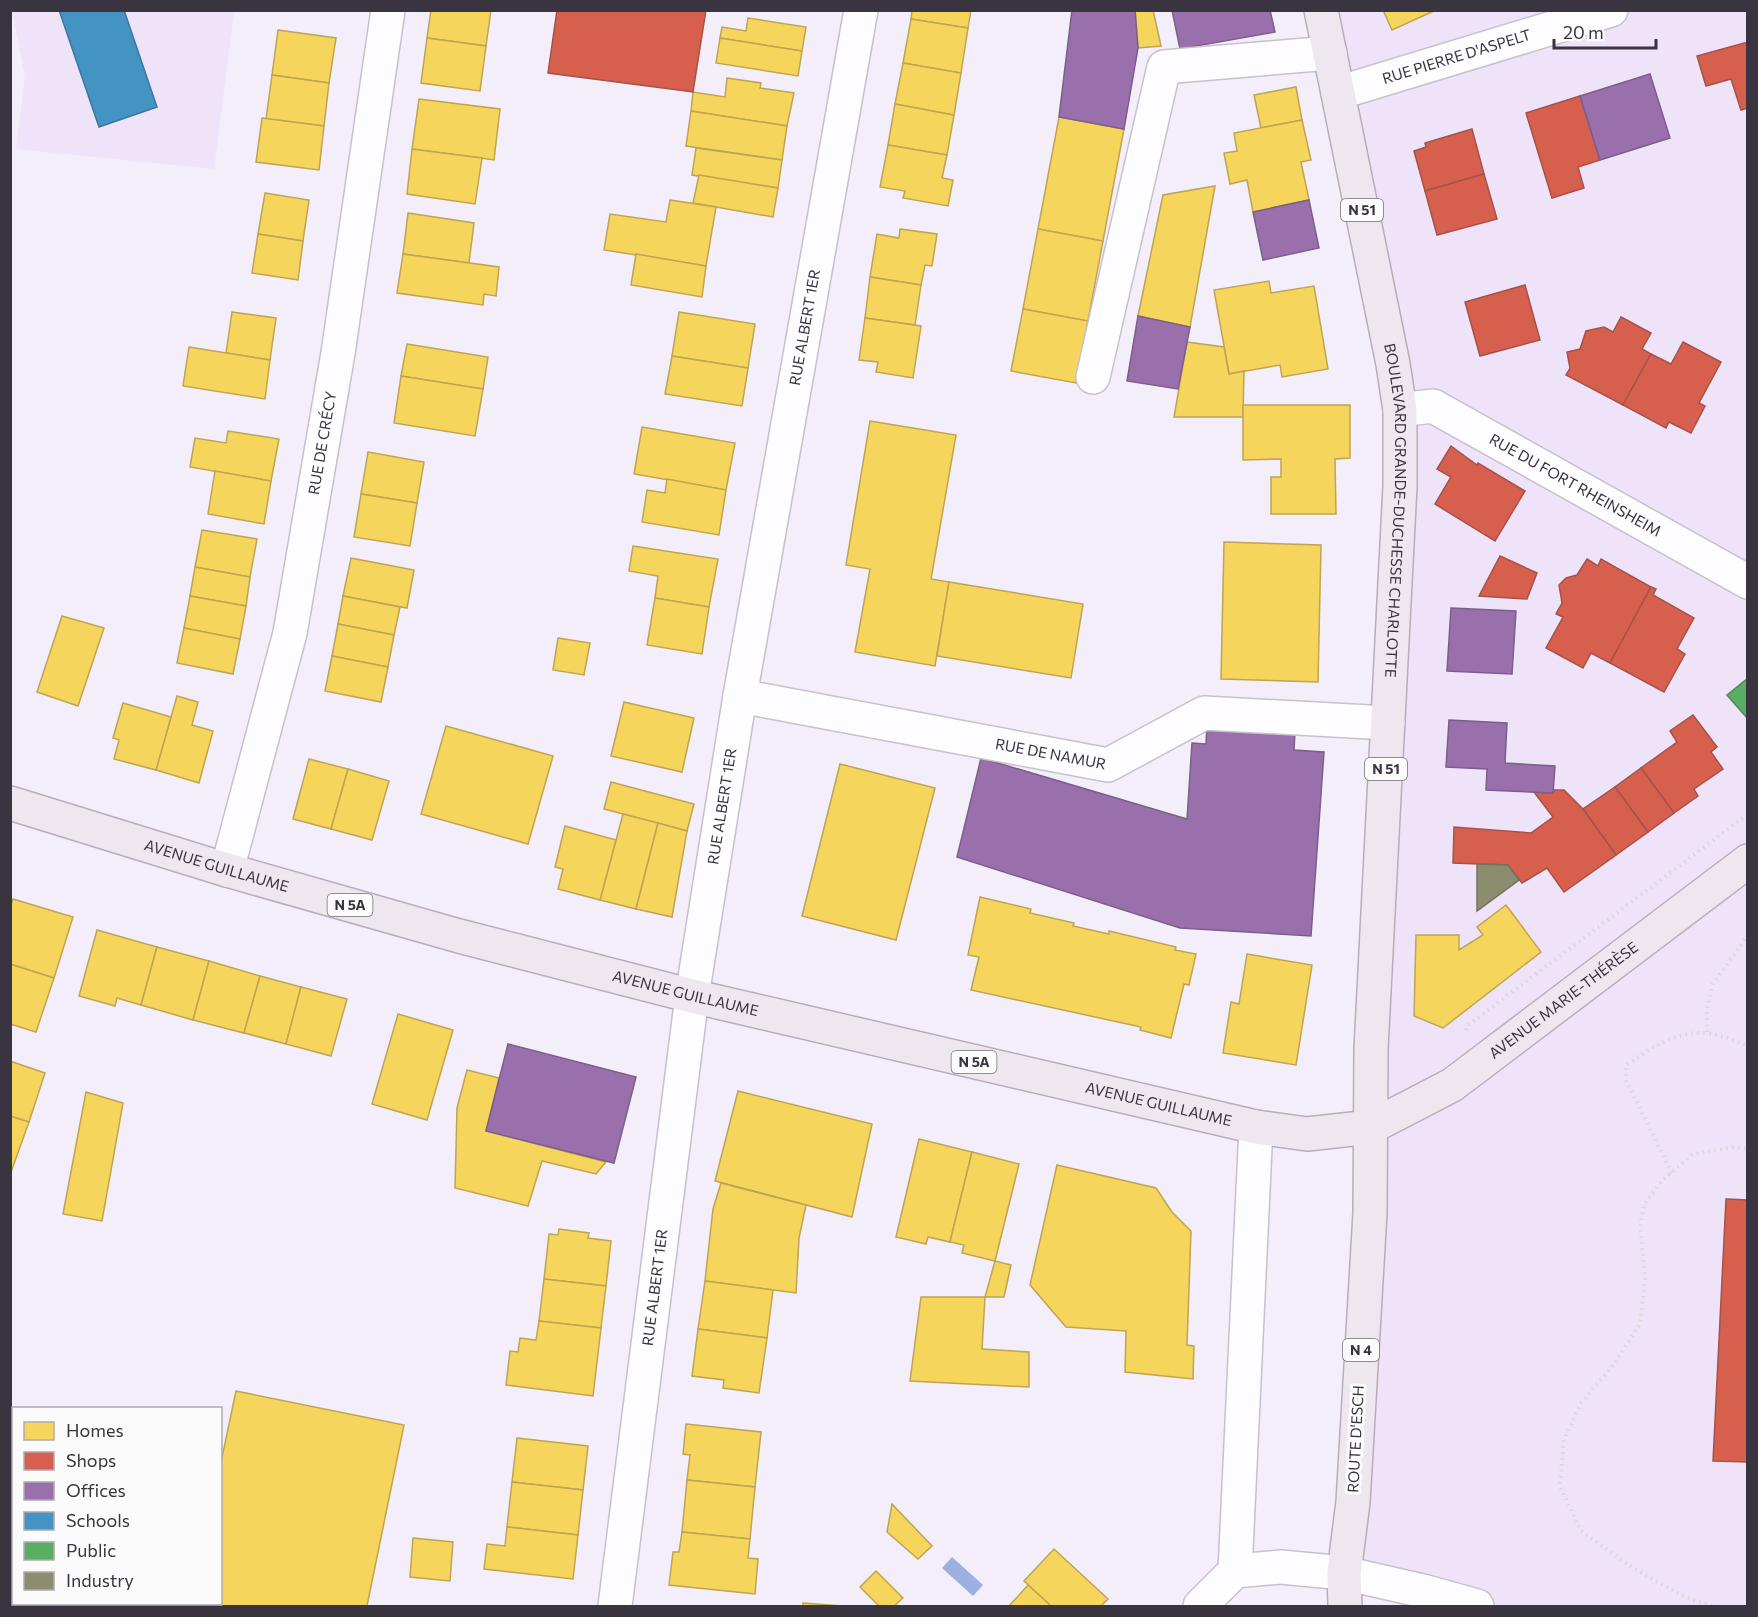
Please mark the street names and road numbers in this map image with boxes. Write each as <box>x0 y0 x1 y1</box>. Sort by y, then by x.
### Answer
street label: RUE PIERRE D'ASPELT <box>1380 25 1533 87</box>
road number: N 51 <box>1341 199 1383 221</box>
street label: RUE ALBERT 1ER <box>785 268 823 387</box>
street label: BOULEVARD GRANDE-DUCHESSE CHARLOTTE <box>1381 342 1410 678</box>
street label: RUE DE CRÉCY <box>304 390 339 496</box>
street label: RUE DU FORT RHEINSHEIM <box>1487 429 1665 540</box>
street label: RUE DE NAMUR <box>994 734 1108 772</box>
street label: RUE ALBERT 1ER <box>703 747 740 866</box>
road number: N 51 <box>1365 758 1407 780</box>
street label: AVENUE GUILLAUME <box>142 835 291 895</box>
road number: N 5A <box>328 894 372 916</box>
street label: AVENUE MARIE-THÉRÈSE <box>1485 937 1641 1062</box>
street label: AVENUE GUILLAUME <box>611 966 761 1019</box>
road number: N 5A <box>952 1051 996 1073</box>
street label: AVENUE GUILLAUME <box>1084 1078 1234 1129</box>
street label: RUE ALBERT 1ER <box>638 1228 671 1347</box>
road number: N 4 <box>1343 1339 1379 1361</box>
street label: ROUTE D'ESCH <box>1343 1385 1367 1493</box>

